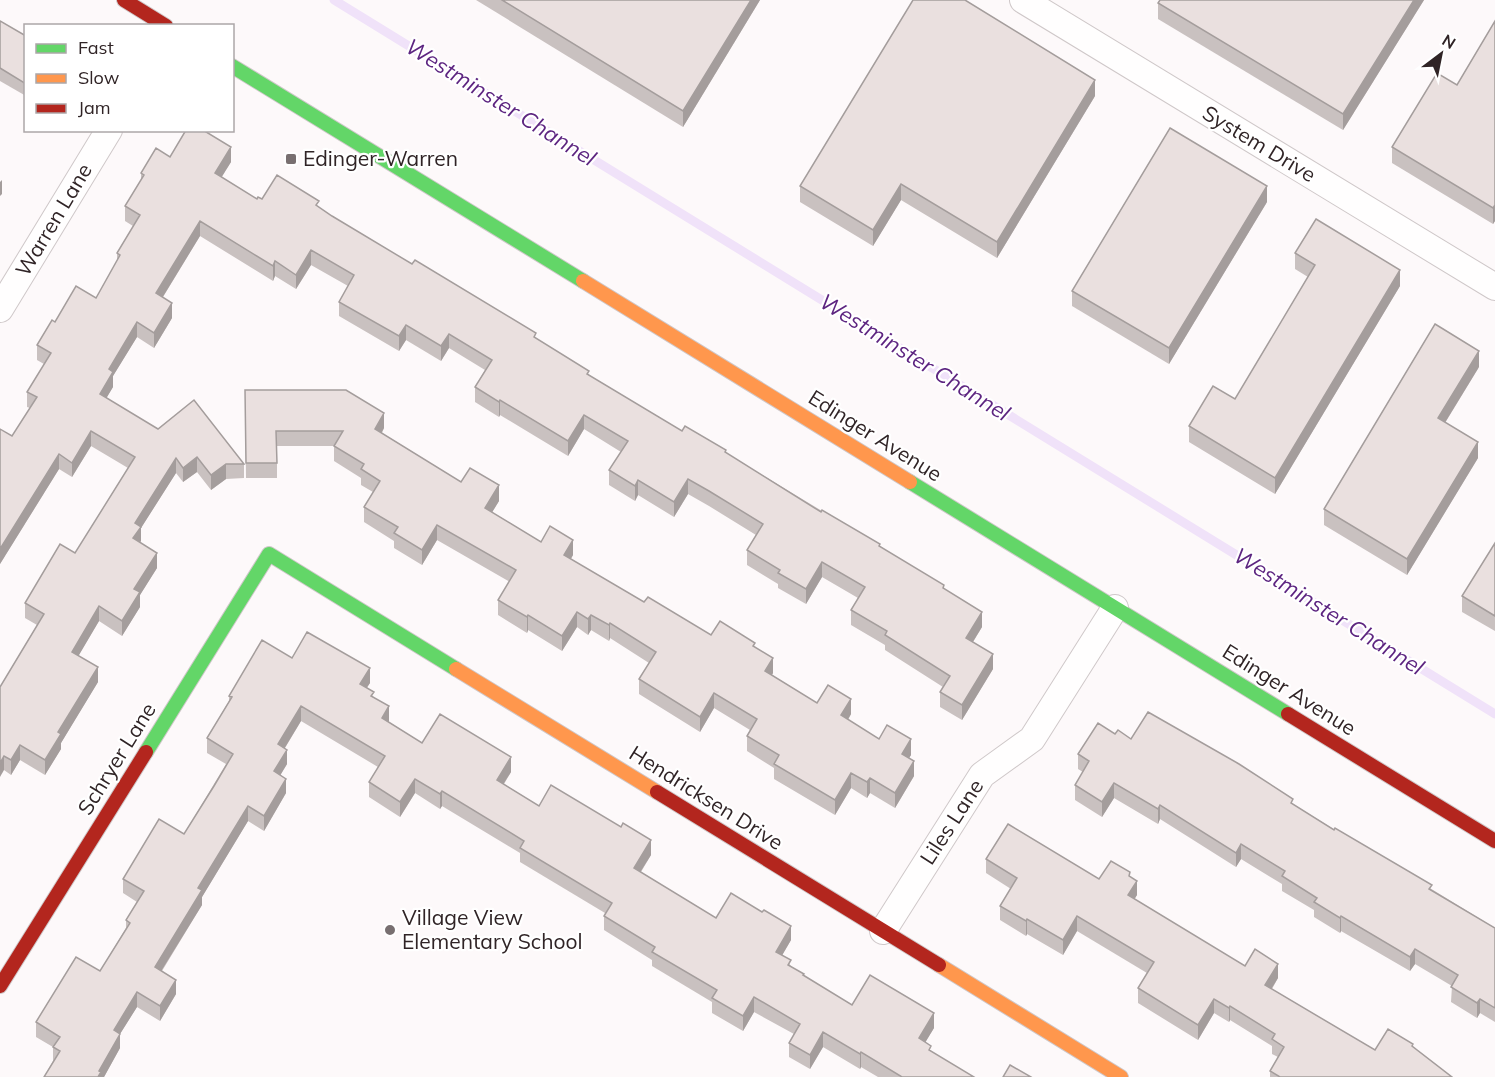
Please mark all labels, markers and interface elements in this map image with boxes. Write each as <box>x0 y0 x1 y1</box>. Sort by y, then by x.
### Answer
legend <box>24 24 234 132</box>
north arrow <box>1411 24 1471 84</box>
text: N <box>1439 30 1459 53</box>
water label: Westminster Channel <box>401 32 602 172</box>
text: Fast <box>78 36 114 59</box>
text: Slow <box>78 66 120 89</box>
text: Jam <box>78 96 111 119</box>
street label: System Drive <box>1198 99 1321 187</box>
place label: Edinger-Warren <box>303 145 458 171</box>
marker: Edinger-Warren <box>284 152 298 166</box>
street label: Warren Lane <box>9 158 97 281</box>
water label: Westminster Channel <box>815 287 1016 427</box>
street label: Edinger Avenue <box>804 384 947 487</box>
water label: Westminster Channel <box>1229 541 1430 681</box>
street label: Edinger Avenue <box>1218 638 1361 741</box>
street label: Schryer Lane <box>71 698 161 819</box>
street label: Hendricksen Drive <box>625 739 788 855</box>
street label: Liles Lane <box>914 774 988 869</box>
place label: Village View Elementary School <box>402 904 583 954</box>
marker: Village View Elementary School <box>383 923 397 937</box>

